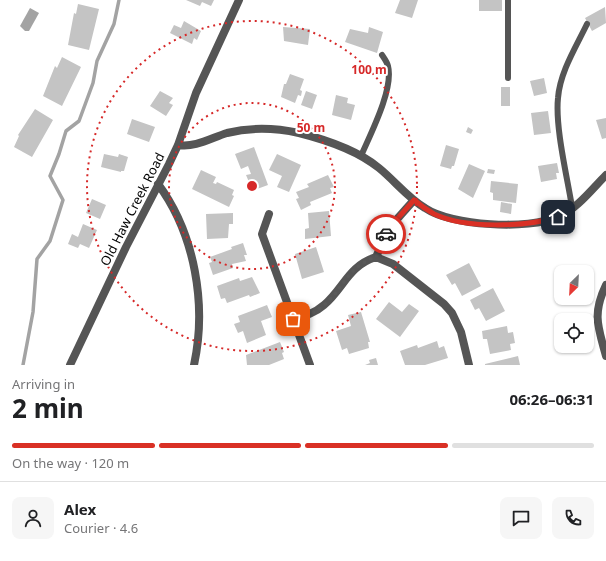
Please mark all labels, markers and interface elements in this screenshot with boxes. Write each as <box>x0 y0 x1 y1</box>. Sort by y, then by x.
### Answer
text: 100 m <box>351 61 387 78</box>
text: 50 m <box>297 119 325 136</box>
street label: Old Haw Creek Road <box>96 149 168 269</box>
centre of rings <box>245 179 259 193</box>
pin <box>541 200 575 234</box>
icon: home <box>547 206 569 228</box>
courier <box>366 214 406 254</box>
icon: car <box>375 223 397 245</box>
north arrow <box>554 265 594 305</box>
map controls <box>554 265 594 353</box>
pin <box>276 302 310 336</box>
icon: bag <box>282 308 304 330</box>
button: locate <box>554 313 594 353</box>
text: Arriving in <box>12 375 75 393</box>
text: 06:26–06:31 <box>509 389 594 409</box>
text: 2 min <box>12 390 84 426</box>
text: On the way · 120 m <box>12 454 129 472</box>
button: person <box>12 497 54 539</box>
button: chat <box>500 497 542 539</box>
button: phone <box>552 497 594 539</box>
text: Alex <box>64 499 96 519</box>
text: Courier · 4.6 <box>64 519 138 537</box>

